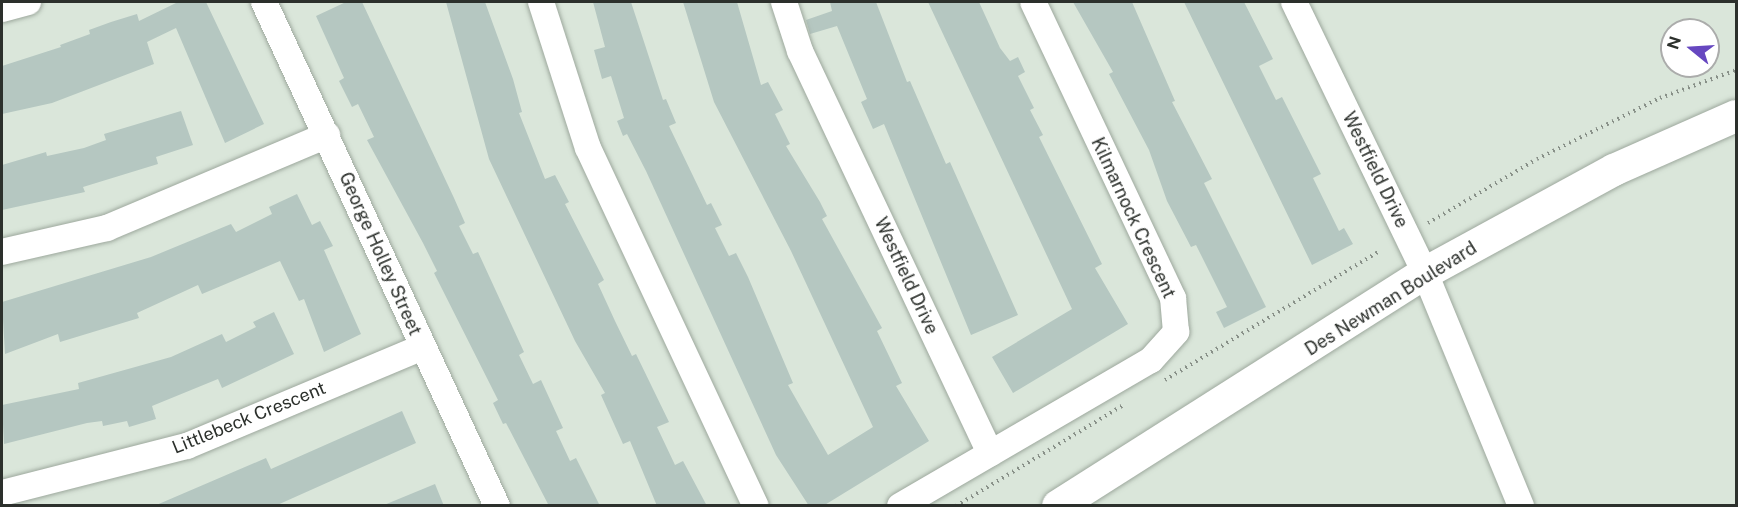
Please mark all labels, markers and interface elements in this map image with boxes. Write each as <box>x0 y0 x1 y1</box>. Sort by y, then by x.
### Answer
north arrow <box>1660 18 1720 78</box>
text: N <box>1663 34 1685 52</box>
street label: Westfield Drive <box>1338 108 1412 232</box>
street label: Kilmarnock Crescent <box>1086 134 1180 302</box>
street label: George Holley Street <box>334 169 426 339</box>
street label: Westfield Drive <box>869 214 943 338</box>
street label: Des Newman Boulevard <box>1301 237 1481 361</box>
street label: Littlebeck Crescent <box>169 377 329 459</box>

